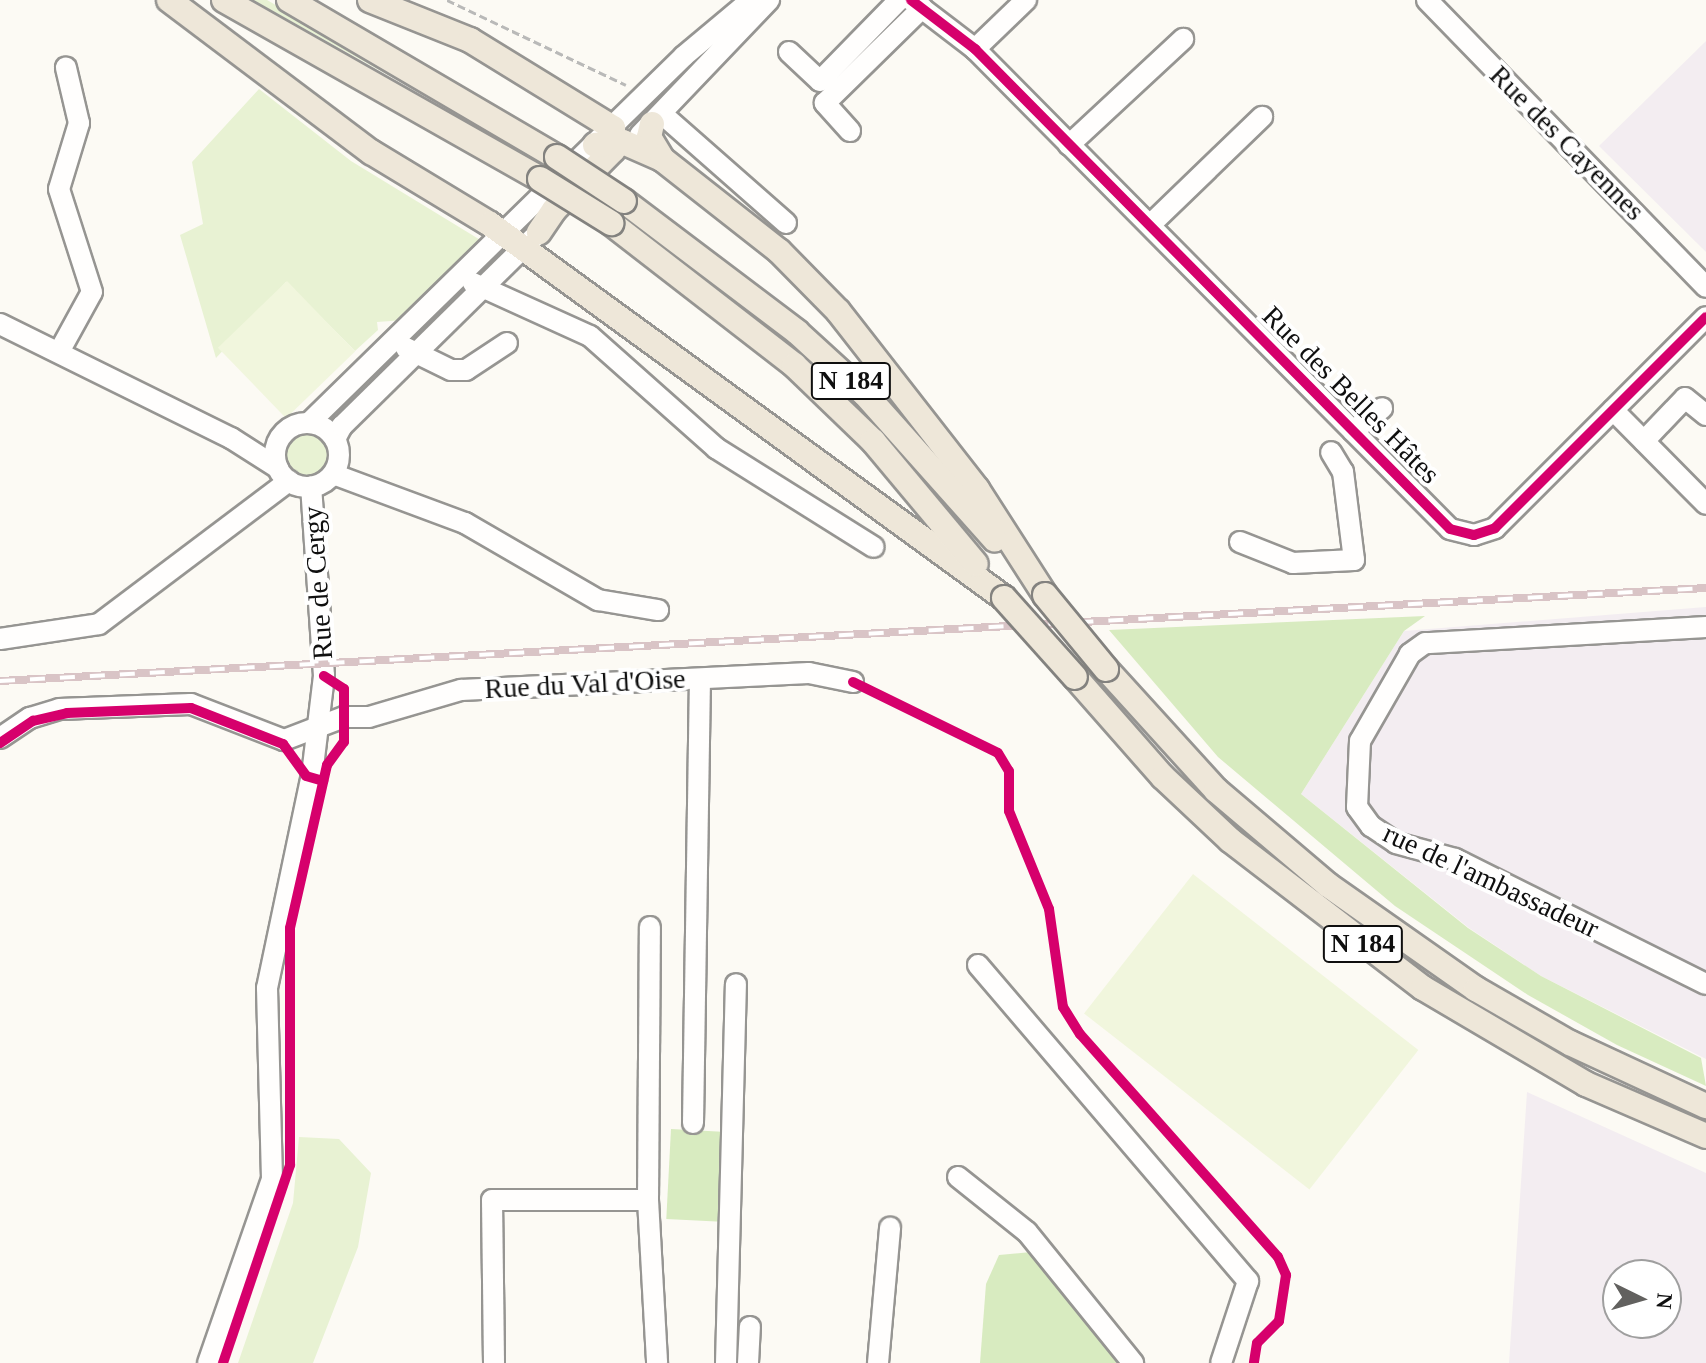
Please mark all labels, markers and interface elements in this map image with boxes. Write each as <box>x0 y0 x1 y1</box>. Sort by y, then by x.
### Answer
street label: Rue des Cayennes <box>1483 59 1651 227</box>
street label: Rue des Belles Hâtes <box>1255 299 1447 491</box>
road number: N 184 <box>809 359 893 403</box>
street label: Rue de Cergy <box>296 505 340 661</box>
street label: Rue du Val d'Oise <box>483 662 687 706</box>
street label: rue de l'ambassadeur <box>1378 816 1604 946</box>
road number: N 184 <box>1321 922 1405 966</box>
north arrow <box>1602 1259 1682 1339</box>
text: N <box>1651 1292 1678 1310</box>

